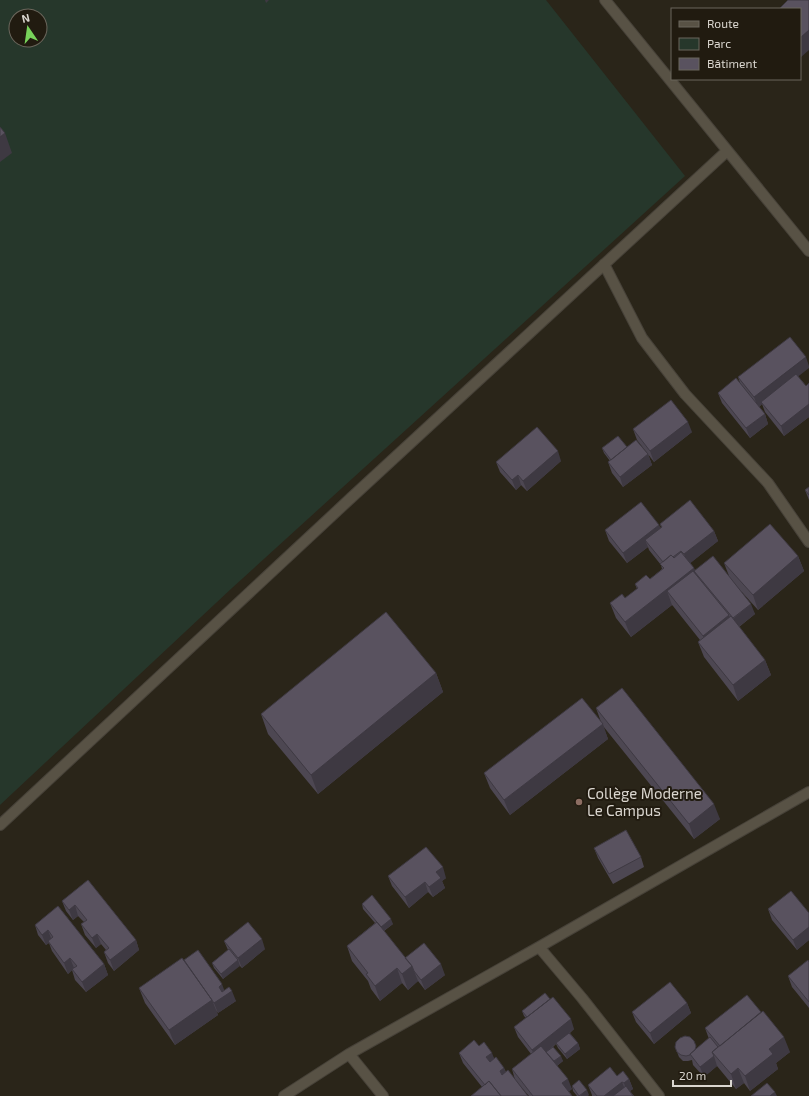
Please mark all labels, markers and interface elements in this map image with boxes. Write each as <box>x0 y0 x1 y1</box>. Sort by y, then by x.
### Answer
north arrow <box>8 8 48 48</box>
legend <box>671 8 801 80</box>
text: N <box>20 11 31 25</box>
text: Route <box>707 16 739 30</box>
text: Parc <box>707 36 731 50</box>
text: Bâtiment <box>707 56 758 70</box>
place label: Collège Moderne Le Campus <box>587 784 702 819</box>
marker: Collège Moderne Le Campus <box>574 797 584 807</box>
scale bar <box>673 1062 731 1088</box>
text: 20 m <box>679 1068 706 1082</box>

